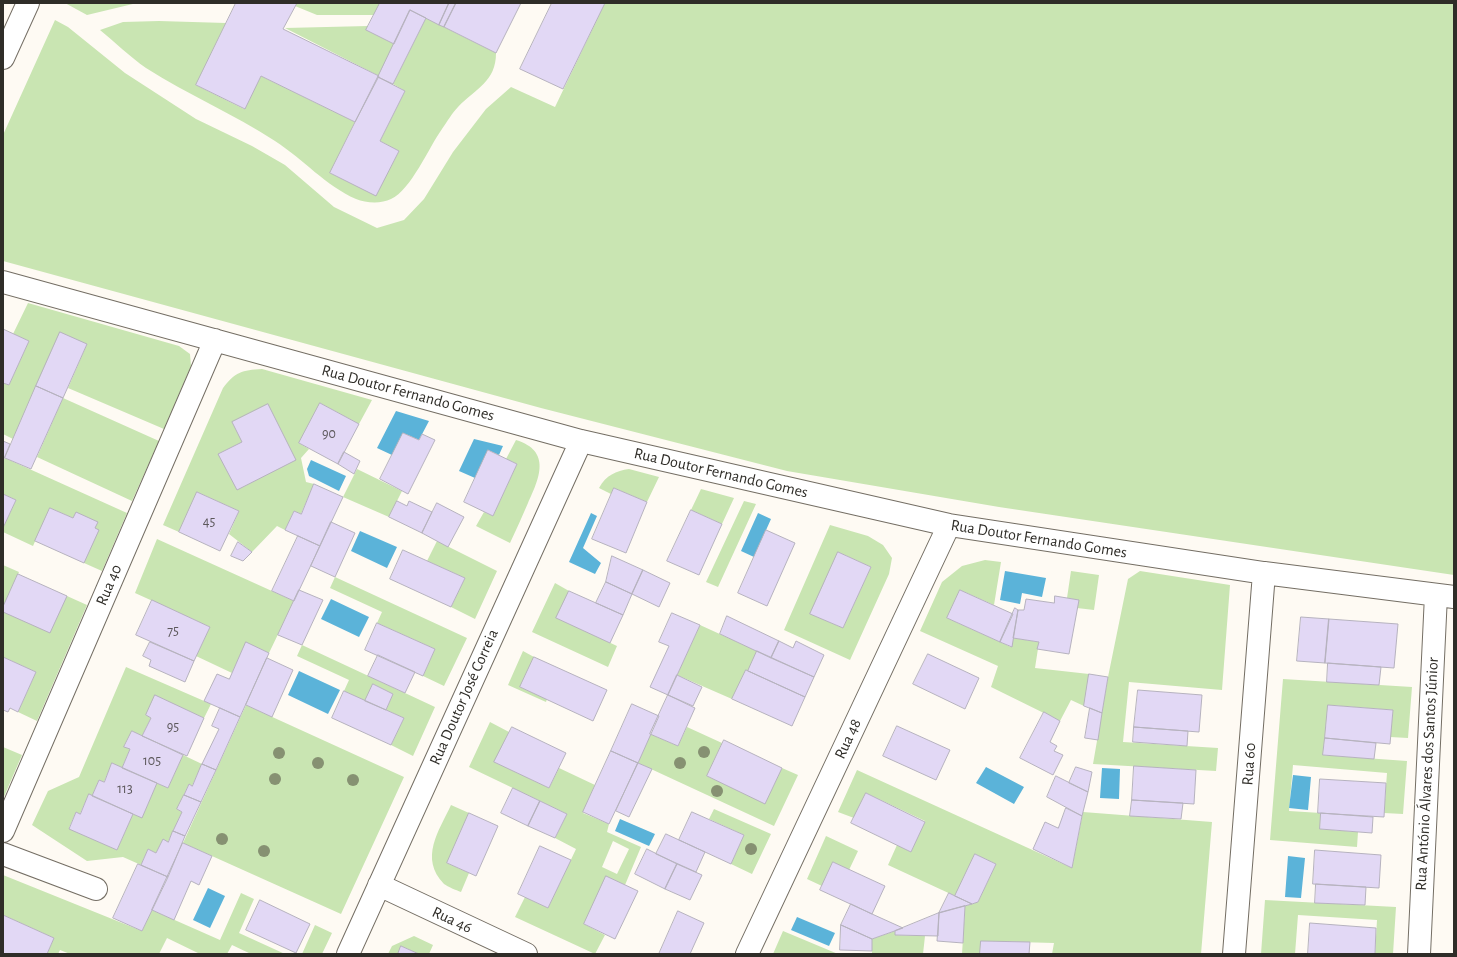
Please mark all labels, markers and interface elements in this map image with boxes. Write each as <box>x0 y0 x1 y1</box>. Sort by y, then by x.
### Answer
street label: Rua Doutor Fernando Gomes <box>320 361 496 425</box>
house number: 90 <box>322 426 336 442</box>
street label: Rua Doutor Fernando Gomes <box>632 444 810 502</box>
house number: 45 <box>203 514 215 530</box>
street label: Rua Doutor Fernando Gomes <box>950 516 1128 562</box>
street label: Rua 40 <box>92 562 126 608</box>
house number: 75 <box>167 623 179 639</box>
street label: Rua Doutor José Correia <box>425 626 503 768</box>
street label: Rua António Álvares dos Santos Júnior <box>1411 657 1443 891</box>
street label: Rua 48 <box>830 716 866 762</box>
house number: 95 <box>167 719 179 735</box>
street label: Rua 60 <box>1238 742 1260 786</box>
house number: 105 <box>143 753 161 769</box>
house number: 113 <box>117 781 133 797</box>
street label: Rua 46 <box>429 902 475 938</box>

